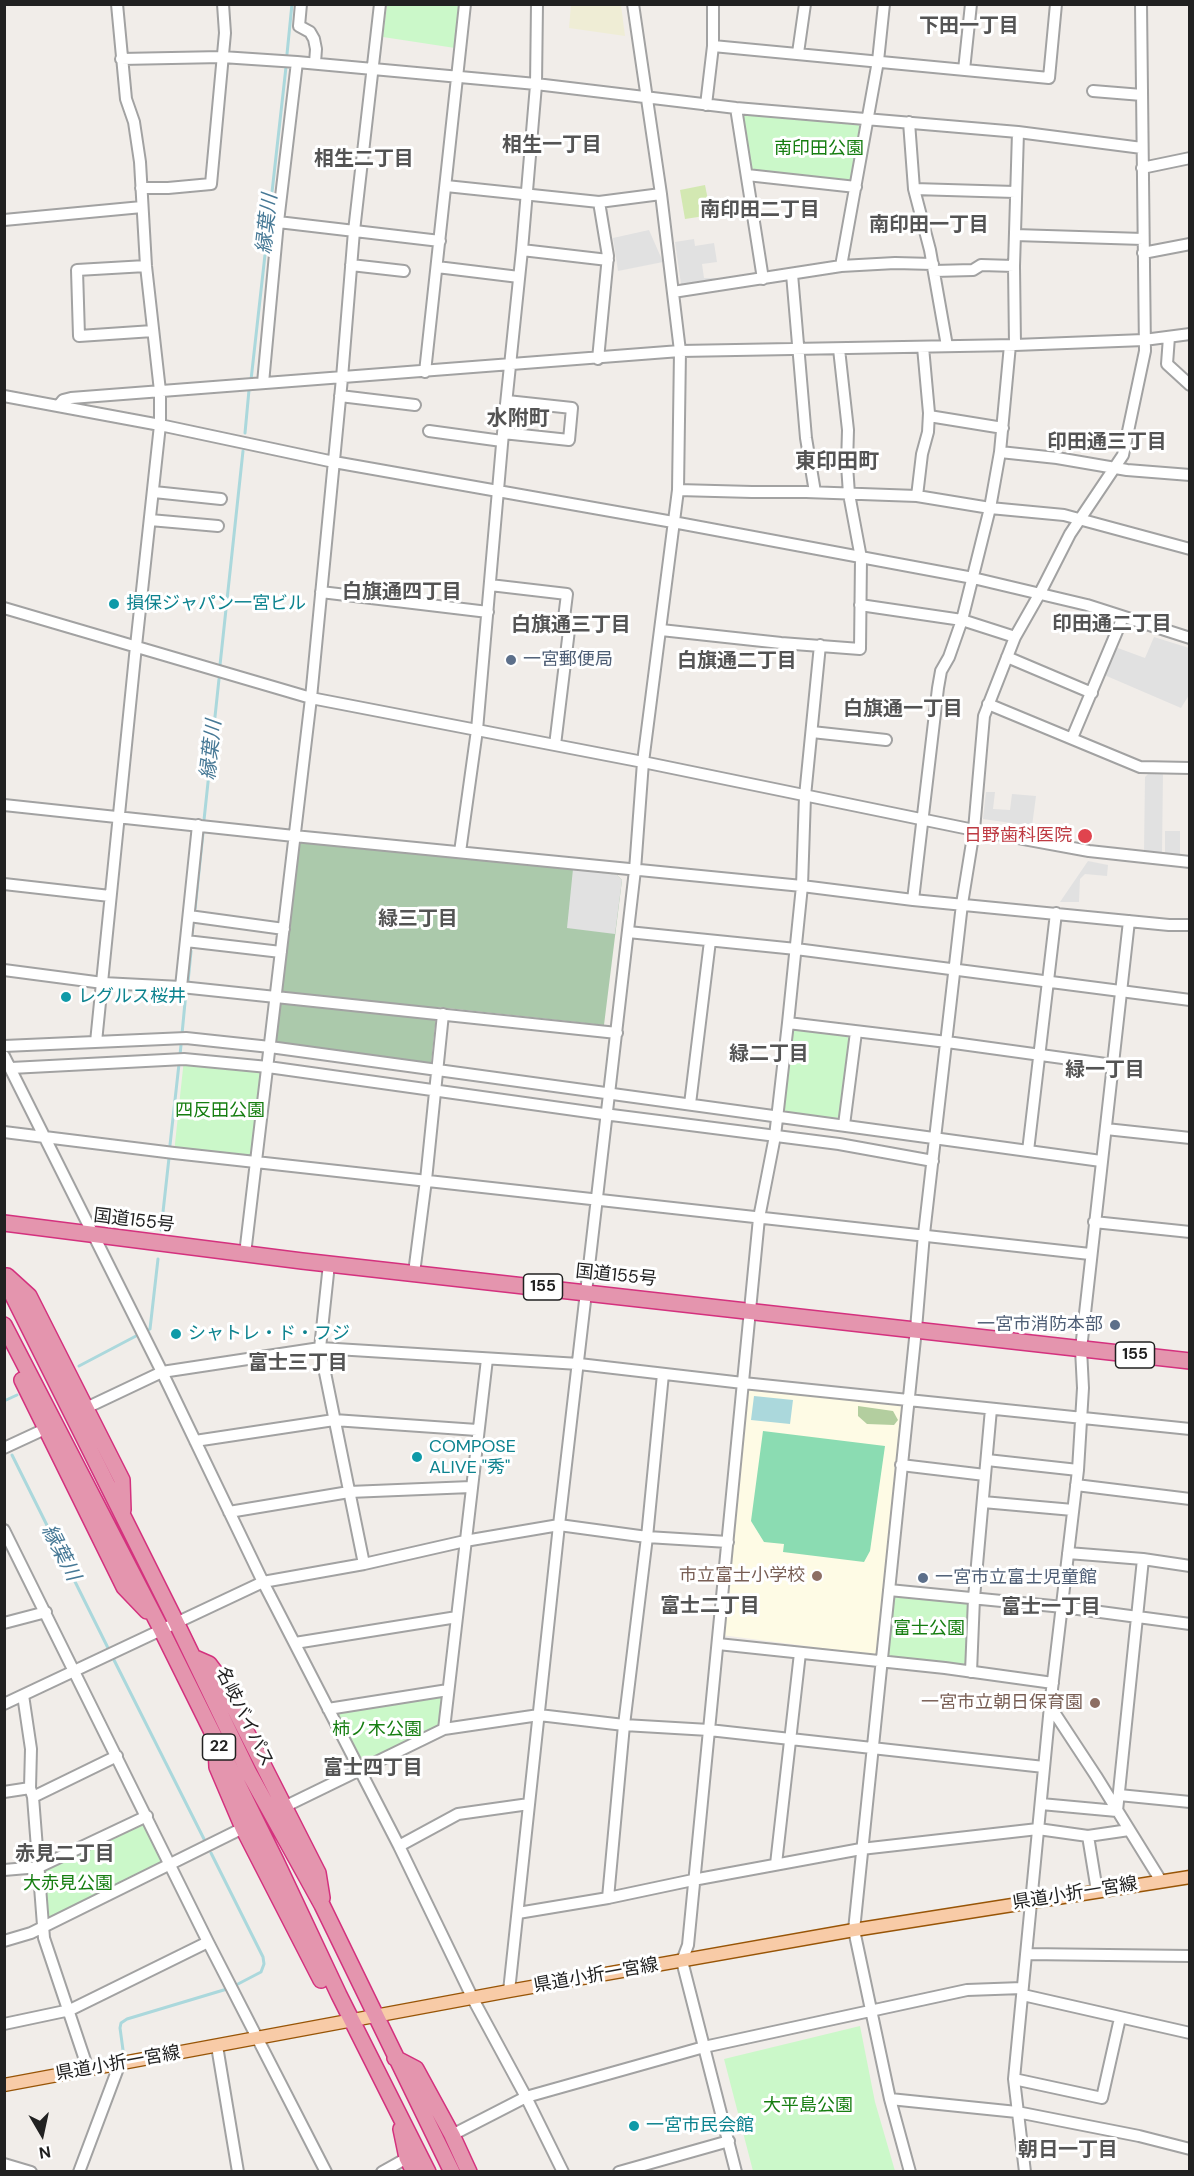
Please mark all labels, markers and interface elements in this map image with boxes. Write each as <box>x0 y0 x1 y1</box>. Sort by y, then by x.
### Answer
district label: 下田一丁目 <box>919 15 1019 39</box>
district label: 相生一丁目 <box>502 134 602 158</box>
park label: 南印田公園 <box>774 138 864 160</box>
district label: 相生二丁目 <box>314 148 414 172</box>
water label: 縁葉川 <box>253 193 283 255</box>
district label: 南印田二丁目 <box>700 199 820 223</box>
district label: 南印田一丁目 <box>869 214 989 238</box>
district label: 水附町 <box>487 406 549 432</box>
district label: 印田通三丁目 <box>1047 431 1167 455</box>
district label: 東印田町 <box>795 449 879 475</box>
district label: 白旗通四丁目 <box>342 581 462 605</box>
place label: 損保ジャパン一宮ビル <box>126 593 306 615</box>
marker: 損保ジャパン一宮ビル <box>107 597 121 611</box>
district label: 印田通二丁目 <box>1052 613 1172 637</box>
district label: 白旗通三丁目 <box>511 614 631 638</box>
place label: 一宮郵便局 <box>523 649 613 671</box>
district label: 白旗通二丁目 <box>677 650 797 674</box>
marker: 一宮郵便局 <box>504 653 518 667</box>
district label: 白旗通一丁目 <box>843 698 963 722</box>
water label: 縁葉川 <box>197 719 227 781</box>
place label: 日野歯科医院 <box>964 825 1072 847</box>
marker: 日野歯科医院 <box>1076 827 1094 845</box>
district label: 緑三丁目 <box>378 908 458 932</box>
place label: レグルス桜井 <box>78 986 186 1008</box>
marker: レグルス桜井 <box>59 990 73 1004</box>
district label: 緑二丁目 <box>729 1043 809 1067</box>
district label: 緑一丁目 <box>1065 1059 1145 1083</box>
park label: 四反田公園 <box>175 1100 265 1122</box>
street label: 国道155号 <box>92 1205 176 1237</box>
street label: 国道155号 <box>574 1261 658 1291</box>
road number: 155 <box>524 1274 562 1300</box>
place label: 一宮市消防本部 <box>977 1314 1103 1336</box>
marker: 一宮市消防本部 <box>1108 1318 1122 1332</box>
place label: シャトレ・ド・フジ <box>188 1323 350 1345</box>
marker: シャトレ・ド・フジ <box>169 1327 183 1341</box>
road number: 155 <box>1116 1342 1154 1368</box>
district label: 富士三丁目 <box>248 1352 348 1376</box>
place label: COMPOSE ALIVE "秀" <box>429 1436 516 1478</box>
marker: COMPOSE ALIVE "秀" <box>410 1450 424 1464</box>
water label: 縁葉川 <box>36 1521 84 1585</box>
place label: 市立富士小学校 <box>679 1565 805 1587</box>
place label: 一宮市立富士児童館 <box>935 1567 1097 1589</box>
marker: 市立富士小学校 <box>810 1569 824 1583</box>
marker: 一宮市立富士児童館 <box>916 1571 930 1585</box>
district label: 富士二丁目 <box>660 1595 760 1619</box>
district label: 富士一丁目 <box>1001 1596 1101 1620</box>
park label: 富士公園 <box>893 1618 965 1640</box>
street label: 名岐バイパス <box>211 1664 277 1770</box>
place label: 一宮市立朝日保育園 <box>921 1692 1083 1714</box>
marker: 一宮市立朝日保育園 <box>1088 1696 1102 1710</box>
park label: 柿ノ木公園 <box>332 1719 422 1741</box>
road number: 22 <box>202 1734 236 1760</box>
district label: 富士四丁目 <box>323 1757 423 1781</box>
district label: 赤見二丁目 <box>15 1843 115 1867</box>
park label: 大赤見公園 <box>23 1873 113 1895</box>
street label: 県道小折一宮線 <box>1011 1873 1139 1915</box>
street label: 県道小折一宮線 <box>532 1954 660 1998</box>
street label: 県道小折一宮線 <box>54 2042 182 2086</box>
park label: 大平島公園 <box>763 2095 853 2117</box>
north arrow <box>12 2104 72 2164</box>
place label: 一宮市民会館 <box>646 2115 754 2137</box>
marker: 一宮市民会館 <box>627 2119 641 2133</box>
district label: 朝日一丁目 <box>1018 2139 1118 2163</box>
text: N <box>37 2141 52 2164</box>

